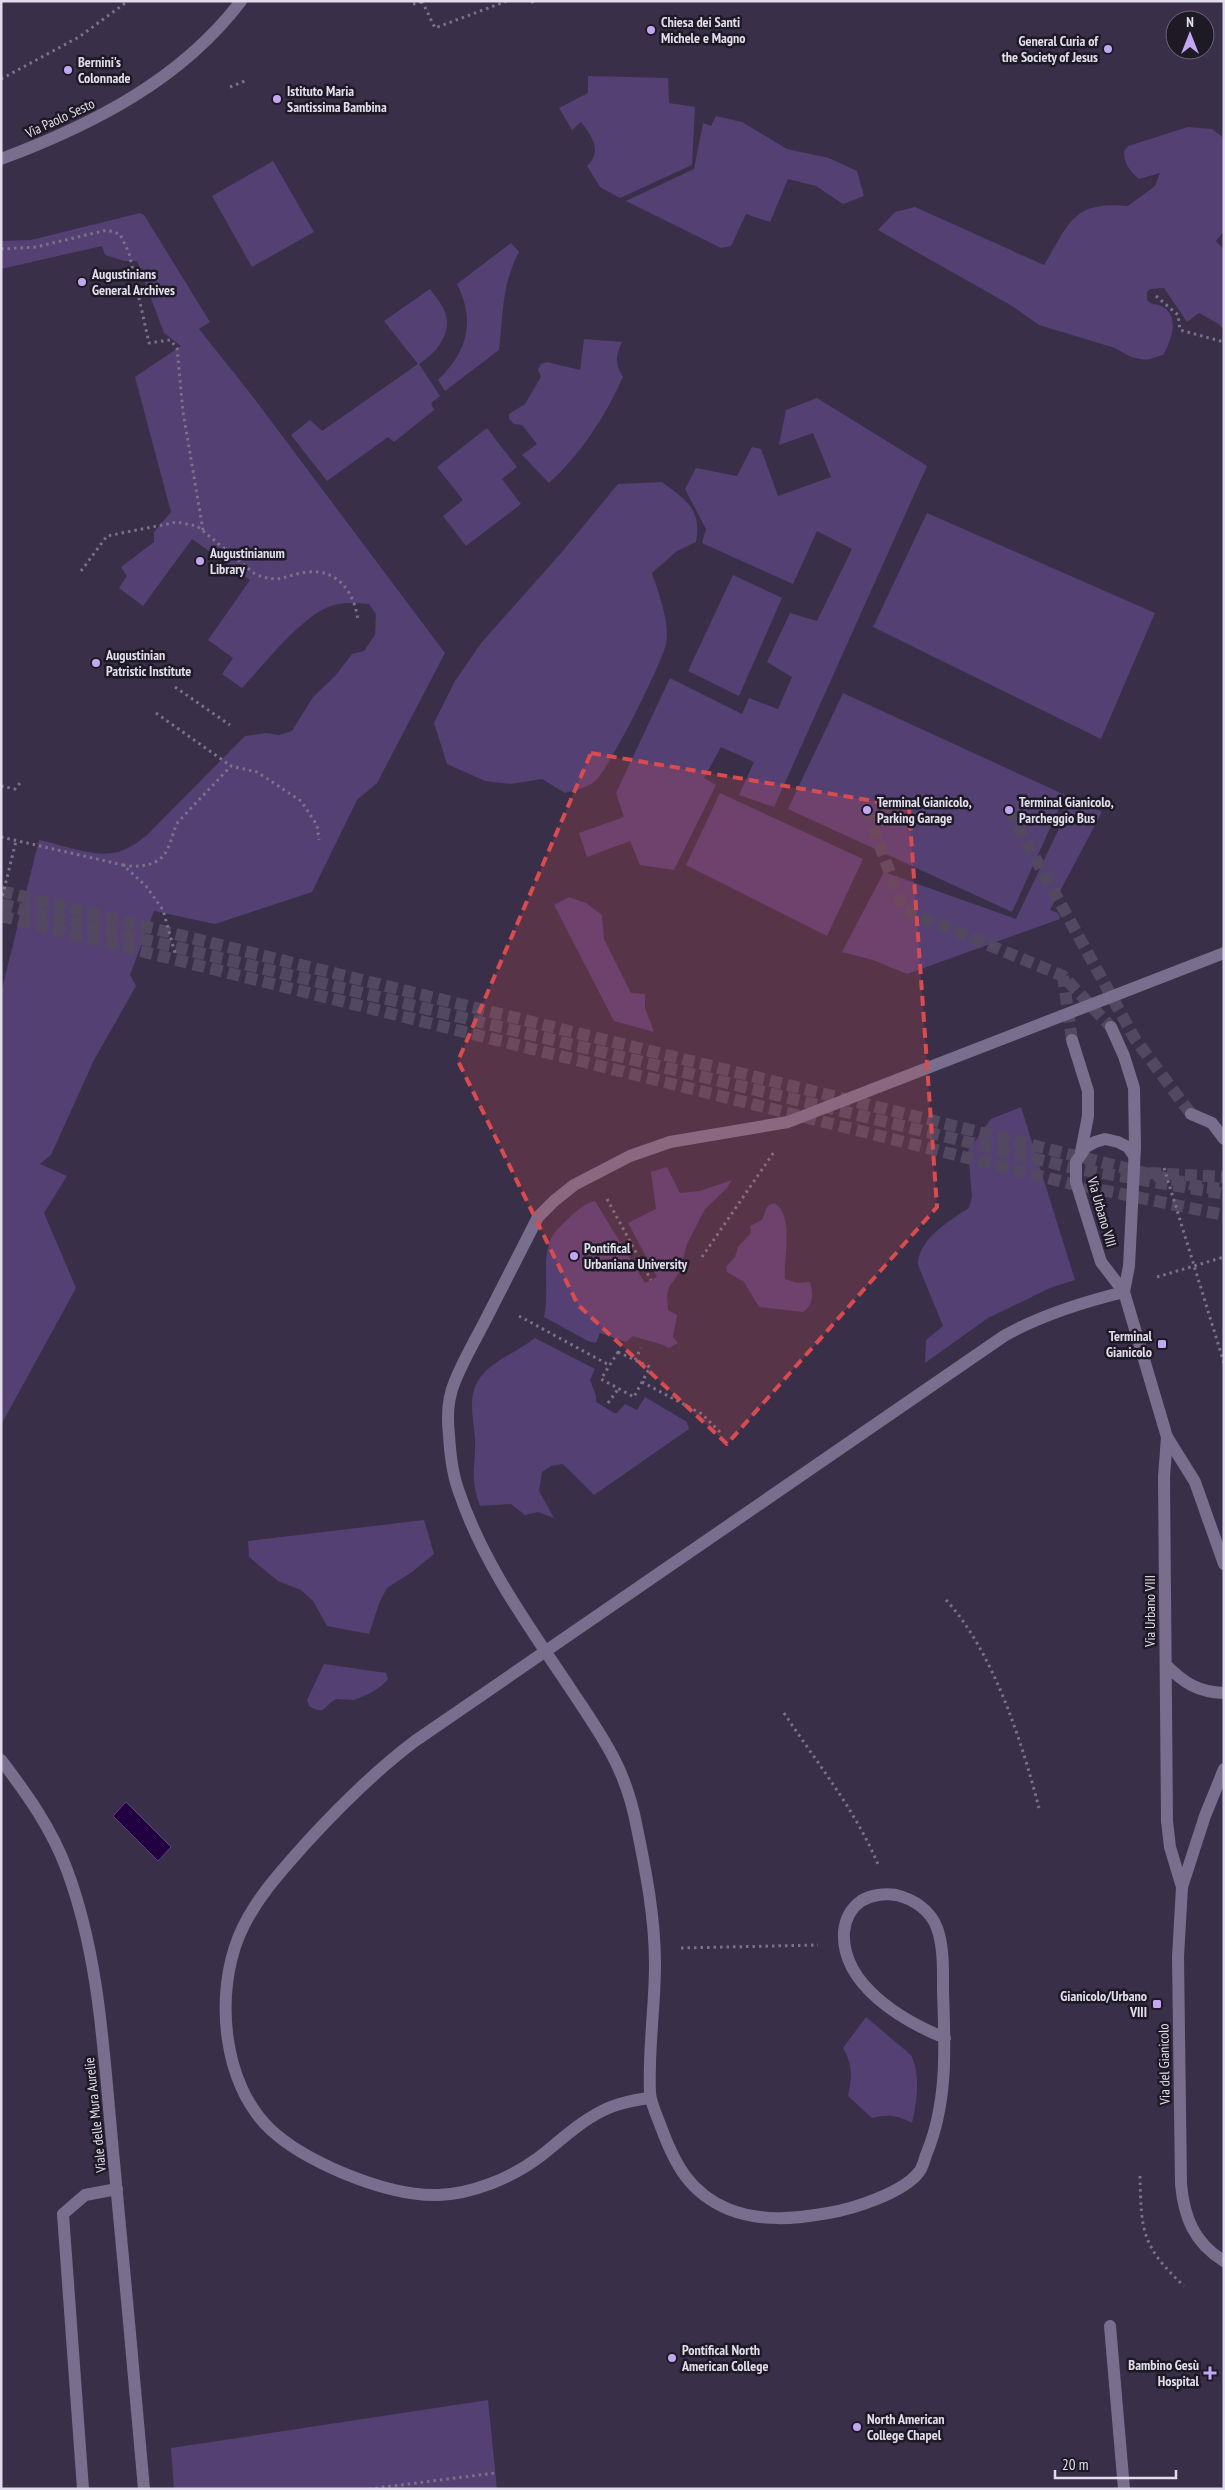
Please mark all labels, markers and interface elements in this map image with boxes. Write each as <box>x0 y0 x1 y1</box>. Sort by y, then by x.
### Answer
north arrow <box>1165 10 1215 60</box>
place label: Chiesa dei Santi Michele e Magno <box>661 13 746 47</box>
text: N <box>1186 13 1194 31</box>
marker: Chiesa dei Santi Michele e Magno <box>645 24 657 36</box>
place label: General Curia of the Society of Jesus <box>1002 32 1099 66</box>
marker: General Curia of the Society of Jesus <box>1102 43 1114 55</box>
place label: Bernini's Colonnade <box>78 53 130 87</box>
marker: Bernini's Colonnade <box>62 64 74 76</box>
place label: Istituto Maria Santissima Bambina <box>287 82 387 116</box>
marker: Istituto Maria Santissima Bambina <box>271 93 283 105</box>
street label: Via Paolo Sesto <box>22 94 97 142</box>
place label: Augustinians General Archives <box>91 265 175 299</box>
marker: Augustinians General Archives <box>76 276 88 288</box>
place label: Augustinianum Library <box>209 544 285 578</box>
marker: Augustinianum Library <box>194 555 206 567</box>
place label: Augustinian Patristic Institute <box>105 646 191 680</box>
marker: Augustinian Patristic Institute <box>90 657 102 669</box>
place label: Terminal Gianicolo, Parking Garage <box>877 793 972 827</box>
place label: Terminal Gianicolo, Parcheggio Bus <box>1019 793 1114 827</box>
marker: Terminal Gianicolo, Parking Garage <box>861 804 873 816</box>
marker: Terminal Gianicolo, Parcheggio Bus <box>1003 804 1015 816</box>
street label: Via Urbano VIII <box>1083 1174 1121 1249</box>
place label: Pontifical Urbaniana University <box>584 1239 688 1273</box>
marker: Pontifical Urbaniana University <box>568 1250 580 1262</box>
place label: Terminal Gianicolo <box>1106 1327 1153 1361</box>
marker: Terminal Gianicolo <box>1156 1338 1168 1350</box>
street label: Via Urbano VIII <box>1141 1575 1159 1648</box>
place label: Gianicolo/Urbano VIII <box>1060 1987 1147 2021</box>
marker: Gianicolo/Urbano VIII <box>1151 1998 1163 2010</box>
street label: Via del Gianicolo <box>1154 2023 1174 2106</box>
street label: Viale delle Mura Aurelie <box>80 2056 110 2174</box>
place label: Pontifical North American College <box>681 2341 768 2375</box>
marker: Pontifical North American College <box>666 2352 678 2364</box>
place label: Bambino Gesù Hospital <box>1128 2356 1200 2390</box>
marker: Bambino Gesù Hospital <box>1203 2366 1217 2380</box>
place label: North American College Chapel <box>867 2410 945 2444</box>
marker: North American College Chapel <box>851 2421 863 2433</box>
scale bar <box>1055 2448 1176 2480</box>
text: 20 m <box>1062 2455 1088 2474</box>

